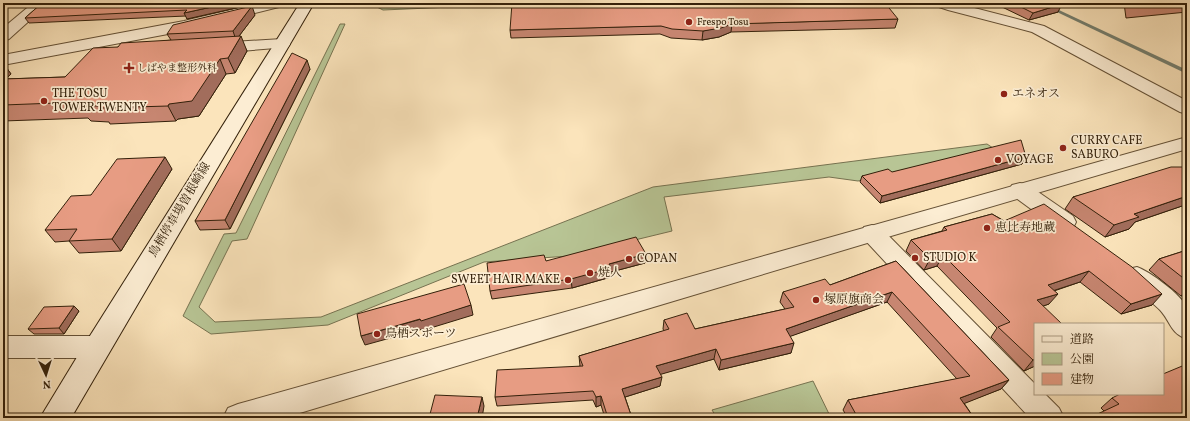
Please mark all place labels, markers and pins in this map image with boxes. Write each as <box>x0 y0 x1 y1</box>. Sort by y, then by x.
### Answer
place label: Frespo Tosu <box>697 15 749 29</box>
marker: Frespo Tosu <box>684 17 694 27</box>
place label: しばやま整形外科 <box>137 61 217 75</box>
marker: しばやま整形外科 <box>124 63 134 73</box>
place label: THE TOSU TOWER TWENTY <box>52 86 147 116</box>
place label: エネオス <box>1012 86 1060 102</box>
marker: エネオス <box>999 89 1009 99</box>
marker: THE TOSU TOWER TWENTY <box>39 96 49 106</box>
place label: CURRY CAFE SABURO <box>1071 133 1142 163</box>
marker: CURRY CAFE SABURO <box>1058 143 1068 153</box>
place label: VOYAGE <box>1006 152 1053 168</box>
marker: VOYAGE <box>993 155 1003 165</box>
place label: 恵比寿地蔵 <box>995 220 1055 236</box>
marker: 恵比寿地蔵 <box>982 223 992 233</box>
place label: STUDIO K <box>923 250 977 266</box>
place label: COPAN <box>637 251 677 267</box>
marker: STUDIO K <box>910 253 920 263</box>
marker: COPAN <box>624 254 634 264</box>
place label: 焼人 <box>598 265 622 281</box>
marker: 焼人 <box>585 268 595 278</box>
place label: SWEET HAIR MAKE <box>451 272 560 288</box>
marker: SWEET HAIR MAKE <box>563 275 573 285</box>
place label: 塚原旗商会 <box>824 292 884 308</box>
marker: 塚原旗商会 <box>811 295 821 305</box>
place label: 鳥栖スポーツ <box>385 326 457 342</box>
marker: 鳥栖スポーツ <box>372 329 382 339</box>

